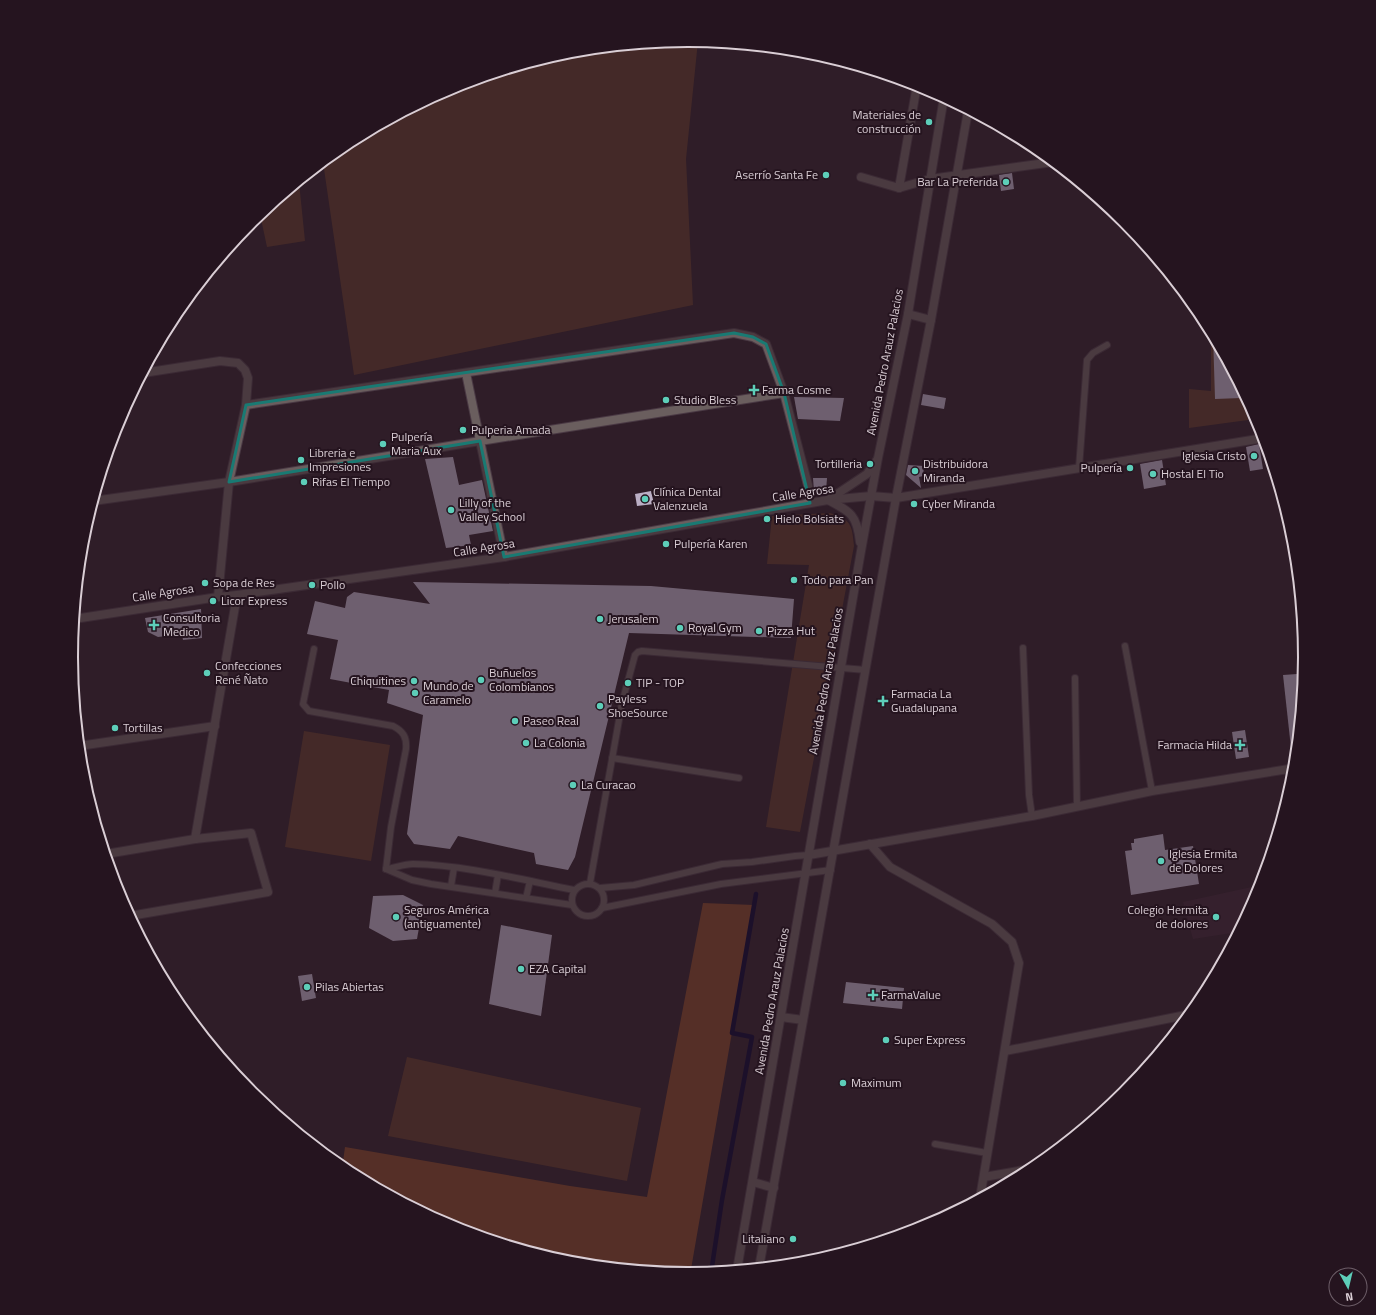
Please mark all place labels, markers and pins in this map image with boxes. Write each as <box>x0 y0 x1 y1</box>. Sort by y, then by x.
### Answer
place label: Materiales de construcción <box>852 105 921 138</box>
marker: Materiales de construcción <box>924 117 934 127</box>
place label: Aserrío Santa Fe <box>735 165 818 184</box>
marker: Aserrío Santa Fe <box>821 170 831 180</box>
place label: Bar La Preferida <box>917 172 998 191</box>
marker: Bar La Preferida <box>1001 177 1011 187</box>
place label: Farma Cosme <box>762 380 831 399</box>
marker: Farma Cosme <box>749 385 759 395</box>
place label: Studio Bless <box>674 390 737 409</box>
marker: Studio Bless <box>661 395 671 405</box>
place label: Pulperia Amada <box>471 420 551 439</box>
marker: Pulperia Amada <box>458 425 468 435</box>
place label: Pulpería Maria Aux <box>391 427 442 460</box>
marker: Pulpería Maria Aux <box>378 439 388 449</box>
place label: Libreria e Impresiones <box>309 443 371 476</box>
place label: Iglesia Cristo <box>1182 446 1246 465</box>
marker: Iglesia Cristo <box>1249 451 1259 461</box>
place label: Tortilleria <box>815 454 862 473</box>
place label: Distribuidora Miranda <box>923 454 988 487</box>
marker: Libreria e Impresiones <box>296 455 306 465</box>
place label: Pulpería <box>1081 458 1122 477</box>
marker: Tortilleria <box>865 459 875 469</box>
marker: Pulpería <box>1125 463 1135 473</box>
place label: Hostal El Tio <box>1161 464 1224 483</box>
marker: Distribuidora Miranda <box>910 466 920 476</box>
marker: Hostal El Tio <box>1148 469 1158 479</box>
place label: Rifas El Tiempo <box>312 472 390 491</box>
marker: Rifas El Tiempo <box>299 477 309 487</box>
place label: Clínica Dental Valenzuela <box>653 482 721 515</box>
place label: Lilly of the Valley School <box>459 493 525 526</box>
marker: Clínica Dental Valenzuela <box>640 494 650 504</box>
place label: Cyber Miranda <box>922 494 995 513</box>
marker: Cyber Miranda <box>909 499 919 509</box>
marker: Lilly of the Valley School <box>446 505 456 515</box>
place label: Hielo Bolsiats <box>775 509 844 528</box>
marker: Hielo Bolsiats <box>762 514 772 524</box>
place label: Pulpería Karen <box>674 534 747 553</box>
marker: Pulpería Karen <box>661 539 671 549</box>
place label: Todo para Pan <box>802 570 874 589</box>
place label: Sopa de Res <box>213 573 275 592</box>
place label: Pollo <box>320 575 345 594</box>
marker: Todo para Pan <box>789 575 799 585</box>
marker: Sopa de Res <box>200 578 210 588</box>
marker: Pollo <box>307 580 317 590</box>
place label: Licor Express <box>221 591 288 610</box>
marker: Licor Express <box>208 596 218 606</box>
place label: Consultoria Medico <box>163 608 220 641</box>
place label: Jerusalem <box>608 609 658 628</box>
marker: Jerusalem <box>595 614 605 624</box>
place label: Royal Gym <box>688 618 742 637</box>
marker: Consultoria Medico <box>148 619 160 631</box>
place label: Pizza Hut <box>767 621 816 640</box>
marker: Royal Gym <box>675 623 685 633</box>
marker: Pizza Hut <box>754 626 764 636</box>
place label: Confecciones René Ñato <box>215 656 282 689</box>
place label: Buñuelos Colombianos <box>489 663 555 696</box>
marker: Confecciones René Ñato <box>202 668 212 678</box>
place label: Chiquitines <box>350 671 406 690</box>
place label: TIP - TOP <box>636 673 684 692</box>
marker: Buñuelos Colombianos <box>476 675 486 685</box>
marker: Chiquitines <box>409 676 419 686</box>
place label: Mundo de Caramelo <box>423 676 474 709</box>
marker: TIP - TOP <box>623 678 633 688</box>
place label: Farmacia La Guadalupana <box>891 684 957 717</box>
marker: Mundo de Caramelo <box>410 688 420 698</box>
place label: Payless ShoeSource <box>608 689 668 722</box>
marker: Farmacia La Guadalupana <box>878 696 888 706</box>
marker: Payless ShoeSource <box>595 701 605 711</box>
place label: Paseo Real <box>523 711 579 730</box>
marker: Paseo Real <box>510 716 520 726</box>
place label: Tortillas <box>123 718 163 737</box>
marker: Tortillas <box>110 723 120 733</box>
place label: La Colonia <box>534 733 585 752</box>
place label: Farmacia Hilda <box>1158 735 1232 754</box>
marker: La Colonia <box>521 738 531 748</box>
marker: Farmacia Hilda <box>1235 740 1245 750</box>
place label: La Curacao <box>581 775 636 794</box>
marker: La Curacao <box>568 780 578 790</box>
place label: Iglesia Ermita de Dolores <box>1169 844 1237 877</box>
marker: Iglesia Ermita de Dolores <box>1156 856 1166 866</box>
place label: Seguros América (antiguamente) <box>404 900 489 933</box>
place label: Colegio Hermita de dolores <box>1128 900 1208 933</box>
marker: Seguros América (antiguamente) <box>391 912 401 922</box>
marker: Colegio Hermita de dolores <box>1211 912 1221 922</box>
place label: EZA Capital <box>529 959 586 978</box>
marker: EZA Capital <box>516 964 526 974</box>
place label: Pilas Abiertas <box>315 977 384 996</box>
marker: Pilas Abiertas <box>302 982 312 992</box>
place label: FarmaValue <box>881 985 941 1004</box>
marker: FarmaValue <box>868 990 878 1000</box>
place label: Super Express <box>894 1030 966 1049</box>
marker: Super Express <box>881 1035 891 1045</box>
place label: Maximum <box>851 1073 902 1092</box>
marker: Maximum <box>838 1078 848 1088</box>
place label: Litaliano <box>742 1229 785 1248</box>
marker: Litaliano <box>788 1234 798 1244</box>

